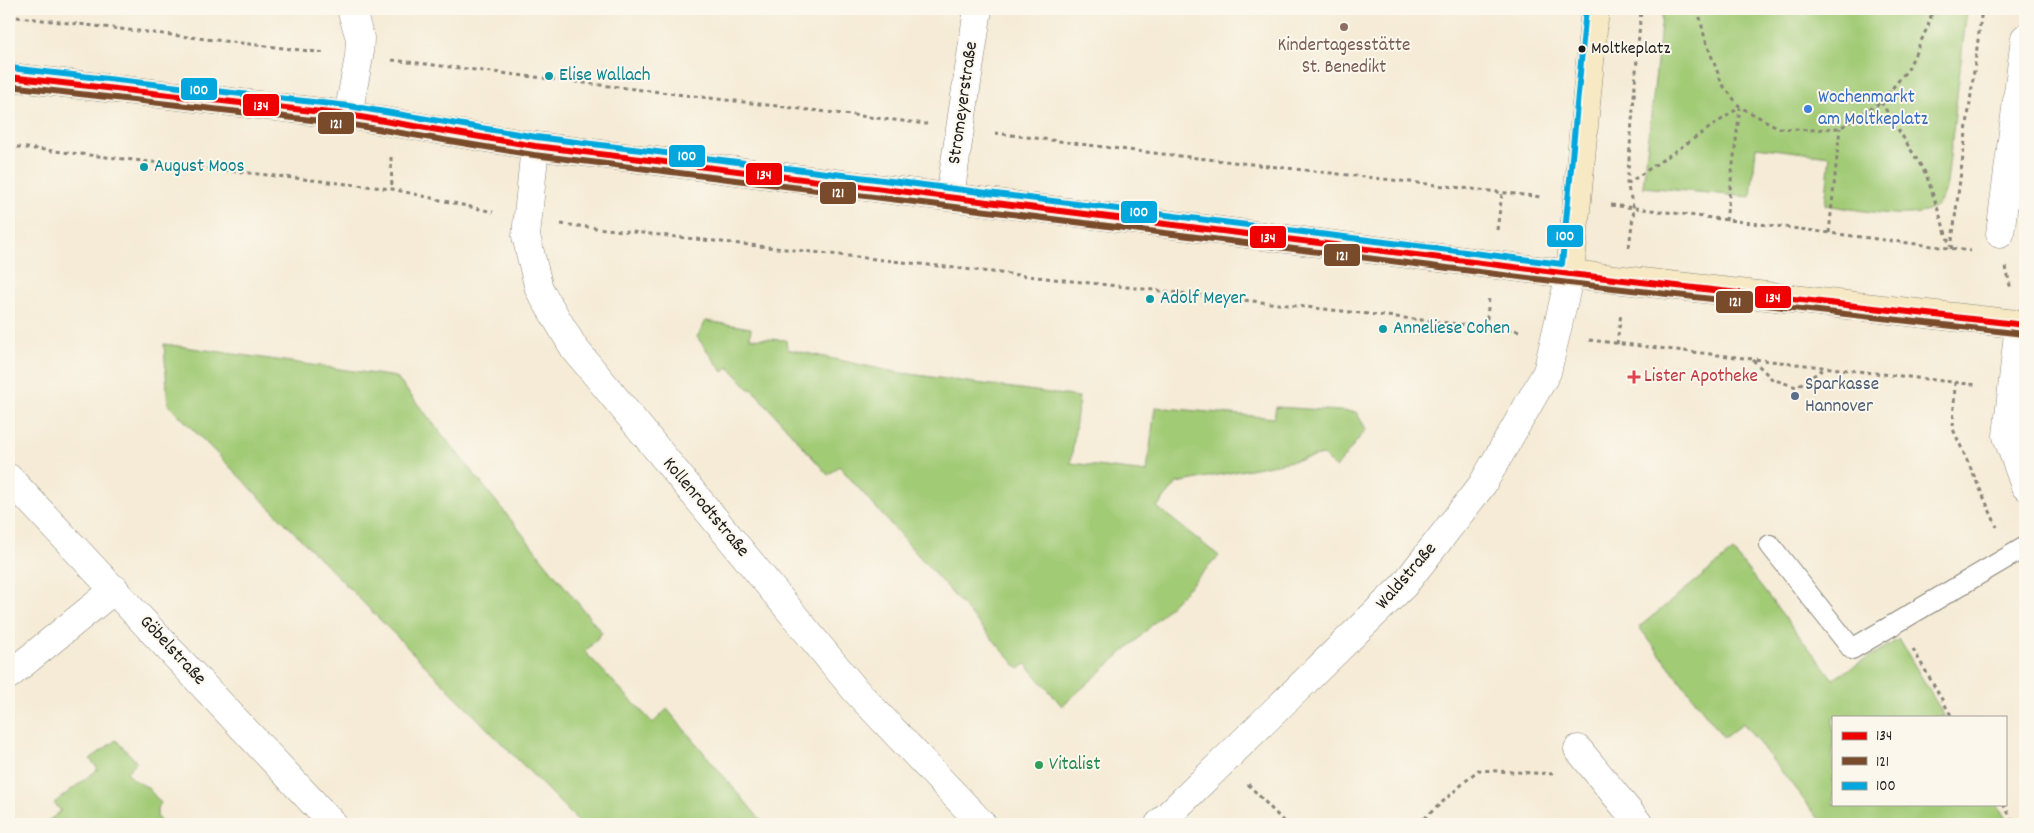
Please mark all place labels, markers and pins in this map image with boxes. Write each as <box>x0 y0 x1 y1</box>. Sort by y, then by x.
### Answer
marker: Kindertagesstätte St. Benedikt <box>1338 21 1350 33</box>
place label: Kindertagesstätte St. Benedikt <box>1278 33 1410 82</box>
place label: Moltkeplatz <box>1591 37 1670 62</box>
marker: Moltkeplatz <box>1577 44 1587 54</box>
place label: Elise Wallach <box>559 63 650 90</box>
marker: Elise Wallach <box>543 70 555 82</box>
place label: Wochenmarkt am Moltkeplatz <box>1818 85 1928 134</box>
marker: Wochenmarkt am Moltkeplatz <box>1802 103 1814 115</box>
place label: August Moos <box>154 154 244 181</box>
marker: August Moos <box>138 161 150 173</box>
place label: Adolf Meyer <box>1160 286 1246 313</box>
marker: Adolf Meyer <box>1144 293 1156 305</box>
place label: Anneliese Cohen <box>1393 316 1510 343</box>
marker: Anneliese Cohen <box>1377 323 1389 335</box>
place label: Lister Apotheke <box>1644 364 1758 391</box>
marker: Lister Apotheke <box>1628 371 1640 383</box>
place label: Sparkasse Hannover <box>1805 372 1879 421</box>
marker: Sparkasse Hannover <box>1789 390 1801 402</box>
place label: Vitalist <box>1049 752 1101 779</box>
marker: Vitalist <box>1033 759 1045 771</box>

